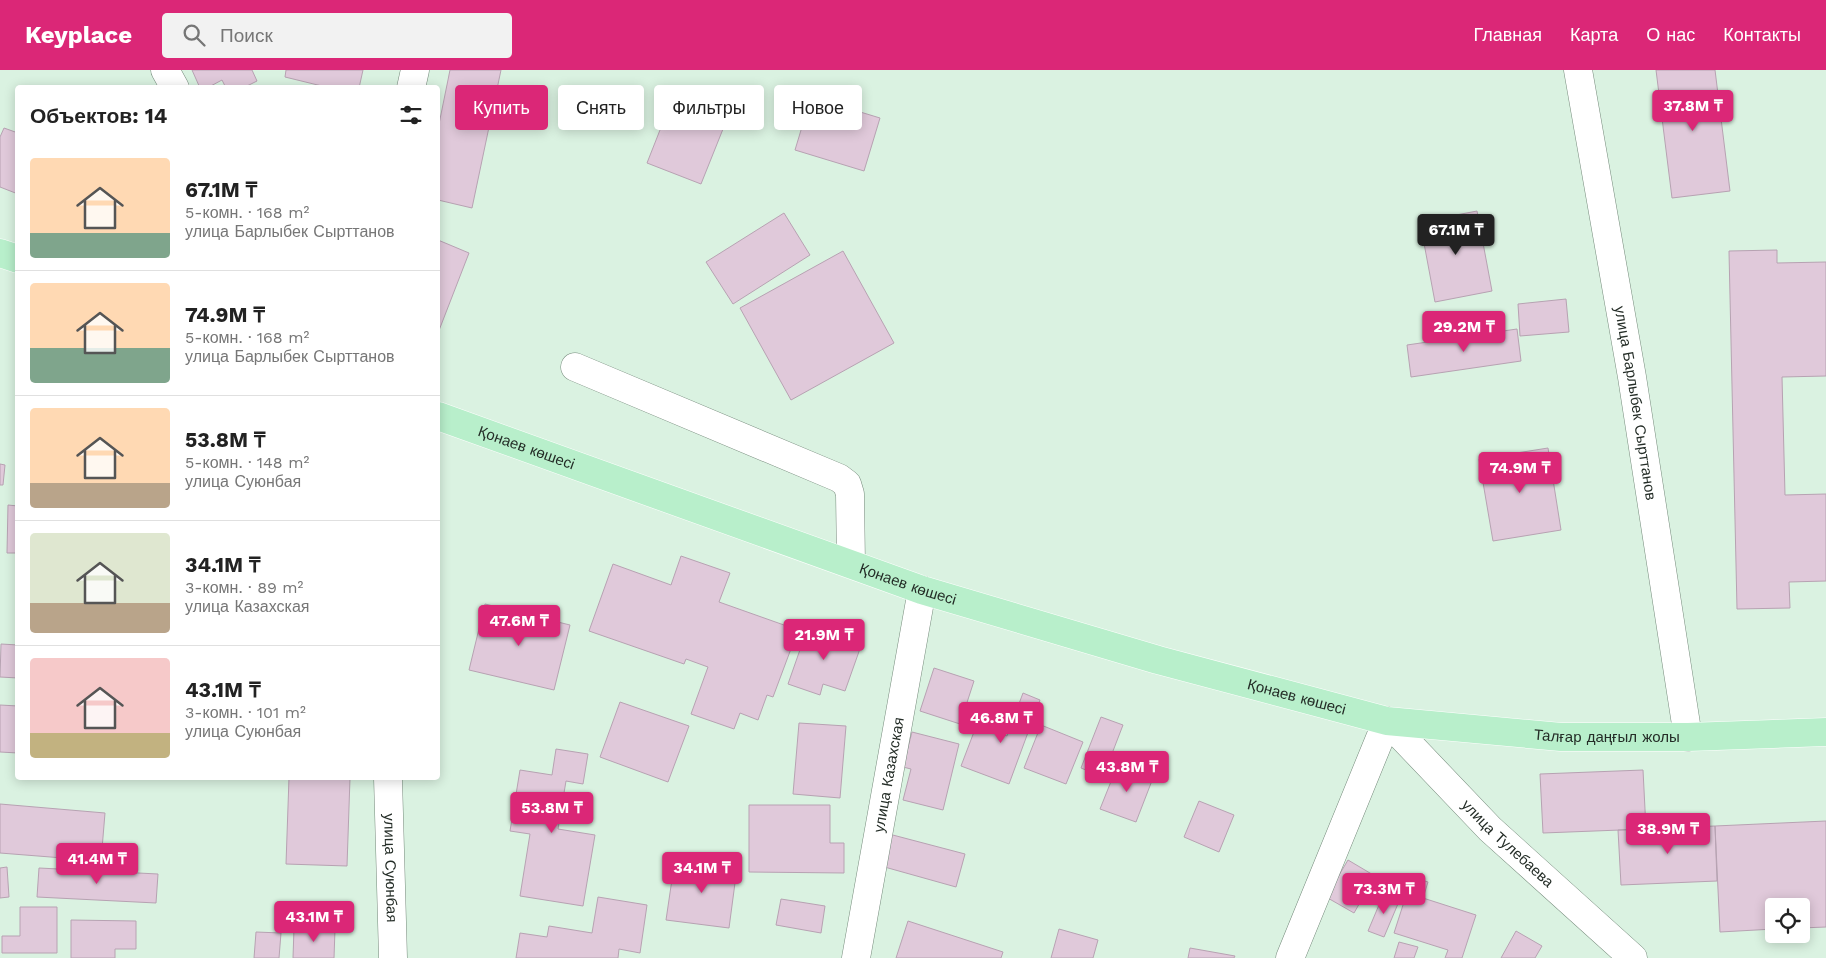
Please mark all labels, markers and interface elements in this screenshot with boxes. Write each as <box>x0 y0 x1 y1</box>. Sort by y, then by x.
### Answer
search box <box>162 13 512 58</box>
text: Keyplace <box>25 21 132 49</box>
icon: search <box>180 21 208 49</box>
text: Поиск <box>220 24 273 47</box>
text: Главная <box>1473 24 1542 45</box>
text: Карта <box>1570 24 1618 45</box>
text: О нас <box>1646 24 1695 45</box>
text: Контакты <box>1723 24 1801 45</box>
chip: Купить <box>455 85 548 130</box>
chip: Снять <box>558 85 644 130</box>
chip: Фильтры <box>654 85 764 130</box>
chip: Новое <box>774 85 862 130</box>
pin: 37.8M ₸ <box>1647 90 1739 132</box>
text: 37.8M ₸ <box>1663 96 1723 115</box>
icon: filters <box>397 101 425 129</box>
text: Объектов: 14 <box>30 103 167 128</box>
text: 67.1M ₸ <box>185 177 257 202</box>
icon: home <box>70 178 130 238</box>
text: 5-комн. · 168 m² <box>185 203 309 222</box>
pin: 67.1M ₸ <box>1410 214 1502 256</box>
text: 67.1M ₸ <box>1428 220 1484 239</box>
text: улица Барлыбек Сырттанов <box>185 222 395 241</box>
text: 74.9M ₸ <box>185 302 265 327</box>
icon: home <box>70 303 130 363</box>
street label: улица Барлыбек Сырттанов <box>1611 305 1660 502</box>
pin: 29.2M ₸ <box>1418 310 1510 353</box>
text: 29.2M ₸ <box>1433 317 1495 336</box>
text: 5-комн. · 168 m² <box>185 328 309 347</box>
text: улица Барлыбек Сырттанов <box>185 347 395 366</box>
street label: Қонаев көшесі <box>476 422 577 473</box>
text: 53.8M ₸ <box>185 427 266 452</box>
icon: home <box>70 428 130 488</box>
pin: 74.9M ₸ <box>1474 452 1566 494</box>
text: 5-комн. · 148 m² <box>185 453 309 472</box>
text: 74.9M ₸ <box>1489 458 1551 477</box>
text: улица Суюнбая <box>185 472 301 491</box>
text: 34.1M ₸ <box>185 552 261 577</box>
icon: home <box>70 553 130 613</box>
street label: Қонаев көшесі <box>857 559 958 609</box>
text: 3-комн. · 89 m² <box>185 578 303 597</box>
text: улица Казахская <box>185 597 309 616</box>
pin: 47.6M ₸ <box>473 604 565 647</box>
text: 47.6M ₸ <box>489 611 549 630</box>
pin: 21.9M ₸ <box>778 618 870 661</box>
text: 21.9M ₸ <box>795 625 853 644</box>
street label: Қонаев көшесі <box>1245 675 1348 719</box>
text: 43.1M ₸ <box>185 677 261 702</box>
icon: home <box>70 678 130 738</box>
pin: 46.8M ₸ <box>955 702 1047 744</box>
text: 3-комн. · 101 m² <box>185 703 306 722</box>
text: 46.8M ₸ <box>970 708 1032 727</box>
street label: улица Казахская <box>870 716 908 834</box>
text: улица Суюнбая <box>185 722 301 741</box>
street label: Талғар даңғыл жолы <box>1533 726 1680 746</box>
pin: 43.8M ₸ <box>1081 750 1173 793</box>
text: 43.8M ₸ <box>1096 757 1158 776</box>
pin: 53.8M ₸ <box>506 792 598 834</box>
street label: улица Тулебаева <box>1458 796 1558 891</box>
text: 53.8M ₸ <box>521 798 583 817</box>
pin: 38.9M ₸ <box>1622 812 1714 855</box>
street label: улица Суюнбая <box>380 813 401 923</box>
text: 38.9M ₸ <box>1637 819 1699 838</box>
pin: 41.4M ₸ <box>51 842 143 885</box>
text: 41.4M ₸ <box>67 849 127 868</box>
pin: 34.1M ₸ <box>656 852 748 894</box>
text: 34.1M ₸ <box>673 858 731 877</box>
pin: 73.3M ₸ <box>1338 872 1430 915</box>
text: 73.3M ₸ <box>1353 879 1415 898</box>
map controls <box>1765 898 1810 943</box>
button: locate <box>1765 898 1810 943</box>
pin: 43.1M ₸ <box>268 900 360 943</box>
text: 43.1M ₸ <box>285 907 343 926</box>

